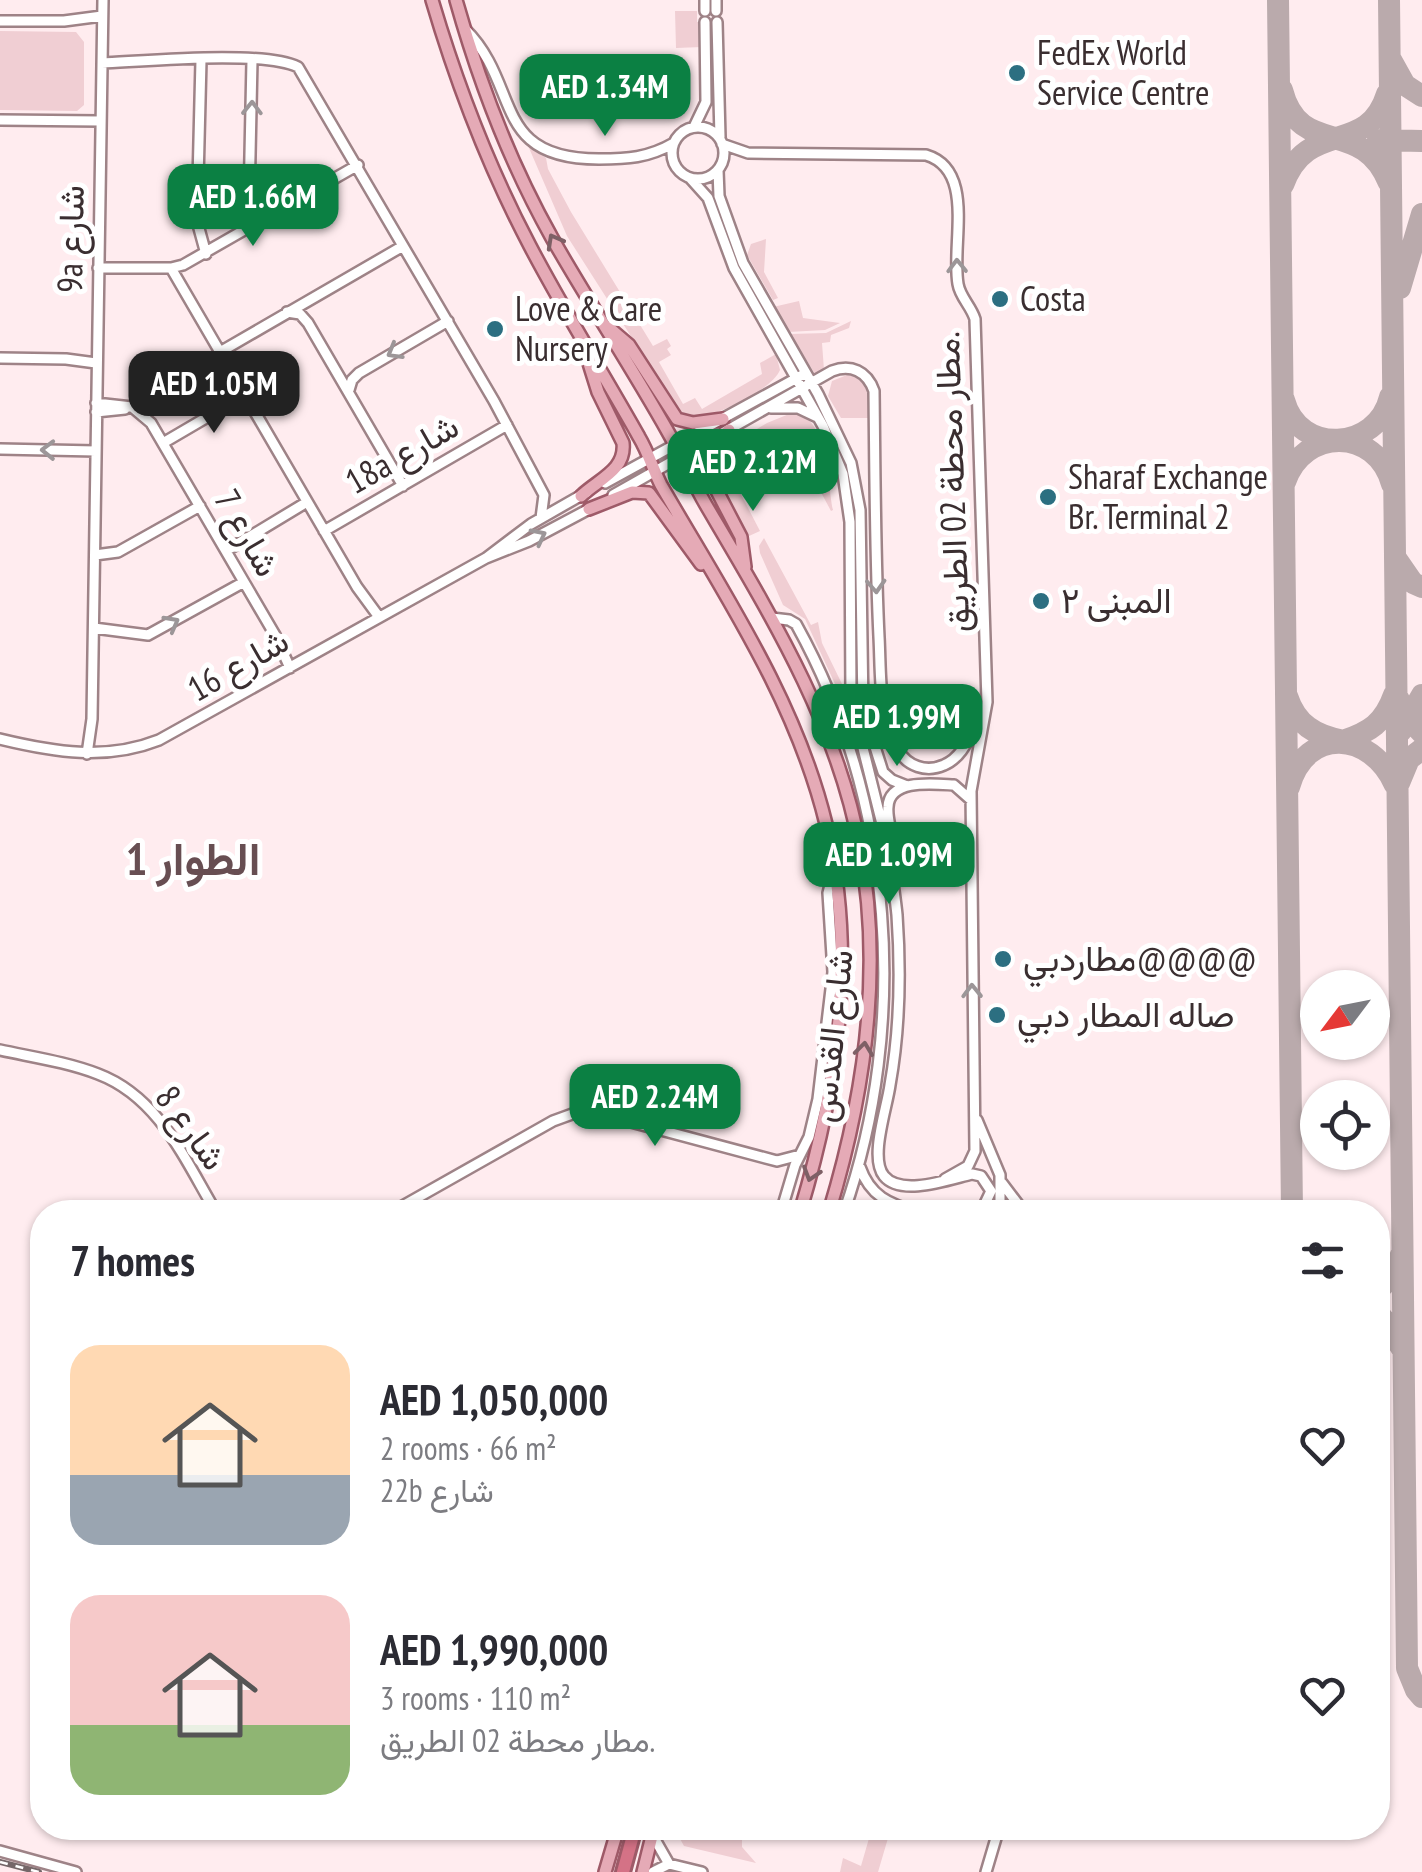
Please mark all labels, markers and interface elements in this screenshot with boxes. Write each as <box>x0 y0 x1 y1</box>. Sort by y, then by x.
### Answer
place label: FedEx World Service Centre <box>1037 29 1209 115</box>
pin: AED 1.34M <box>491 54 719 139</box>
marker: FedEx World Service Centre <box>1006 62 1028 84</box>
text: AED 1.34M <box>541 65 669 107</box>
one-way arrow <box>241 99 262 115</box>
pin: AED 1.66M <box>139 164 367 249</box>
text: AED 1.66M <box>189 175 317 217</box>
street label: 9a شارع <box>46 185 96 293</box>
one-way arrow <box>546 233 566 251</box>
one-way arrow <box>947 257 968 273</box>
place label: Costa <box>1020 275 1086 321</box>
place label: Love & Care Nursery <box>515 285 662 371</box>
marker: Costa <box>989 288 1011 310</box>
marker: Love & Care Nursery <box>484 318 506 340</box>
street label: مطار محطة 02 الطريق. <box>923 331 979 633</box>
one-way arrow <box>387 340 405 360</box>
pin: AED 1.05M <box>100 351 328 436</box>
text: AED 1.05M <box>150 362 278 404</box>
street label: 18a شارع <box>337 402 467 506</box>
pin: AED 2.12M <box>639 429 867 514</box>
one-way arrow <box>39 439 54 461</box>
text: AED 2.12M <box>689 440 817 482</box>
place label: Sharaf Exchange Br. Terminal 2 <box>1068 453 1268 539</box>
street label: شارع 7 <box>203 480 291 586</box>
marker: Sharaf Exchange Br. Terminal 2 <box>1037 486 1059 508</box>
one-way arrow <box>528 529 546 548</box>
place label: المبنى ٢ <box>1061 577 1172 623</box>
one-way arrow <box>865 579 886 595</box>
marker: المبنى ٢ <box>1030 590 1052 612</box>
one-way arrow <box>161 615 179 635</box>
street label: شارع 16 <box>179 617 297 713</box>
pin: AED 1.99M <box>783 684 1011 769</box>
text: AED 1.99M <box>833 695 961 737</box>
pin: AED 1.09M <box>775 822 1003 907</box>
district label: الطوار 1 <box>126 829 260 887</box>
text: AED 1.09M <box>825 833 953 875</box>
place label: مطاردبي@@@@ <box>1023 935 1257 988</box>
street label: شارع القدس <box>799 947 865 1125</box>
marker: مطاردبي@@@@ <box>992 948 1014 970</box>
north arrow <box>1300 970 1390 1060</box>
map controls <box>1300 970 1390 1170</box>
one-way arrow <box>961 983 982 999</box>
place label: صاله المطار دبي <box>1017 991 1235 1044</box>
marker: صاله المطار دبي <box>986 1004 1008 1026</box>
one-way arrow <box>853 1041 874 1057</box>
pin: AED 2.24M <box>541 1064 769 1149</box>
text: AED 2.24M <box>591 1075 719 1117</box>
street label: شارع 8 <box>144 1076 238 1180</box>
button: locate <box>1300 1080 1390 1170</box>
one-way arrow <box>802 1165 823 1182</box>
text: 7 homes <box>70 1233 195 1288</box>
icon: filters <box>1295 1233 1350 1288</box>
text: AED 1,050,000 <box>380 1372 608 1427</box>
icon: home <box>150 1385 270 1505</box>
icon: heart <box>1295 1418 1350 1473</box>
text: 2 rooms · 66 m² <box>380 1427 557 1469</box>
text: 22b شارع <box>380 1469 494 1511</box>
text: AED 1,990,000 <box>380 1622 608 1677</box>
icon: home <box>150 1635 270 1755</box>
icon: heart <box>1295 1668 1350 1723</box>
text: 3 rooms · 110 m² <box>380 1677 571 1719</box>
text: مطار محطة 02 الطريق. <box>380 1719 655 1761</box>

